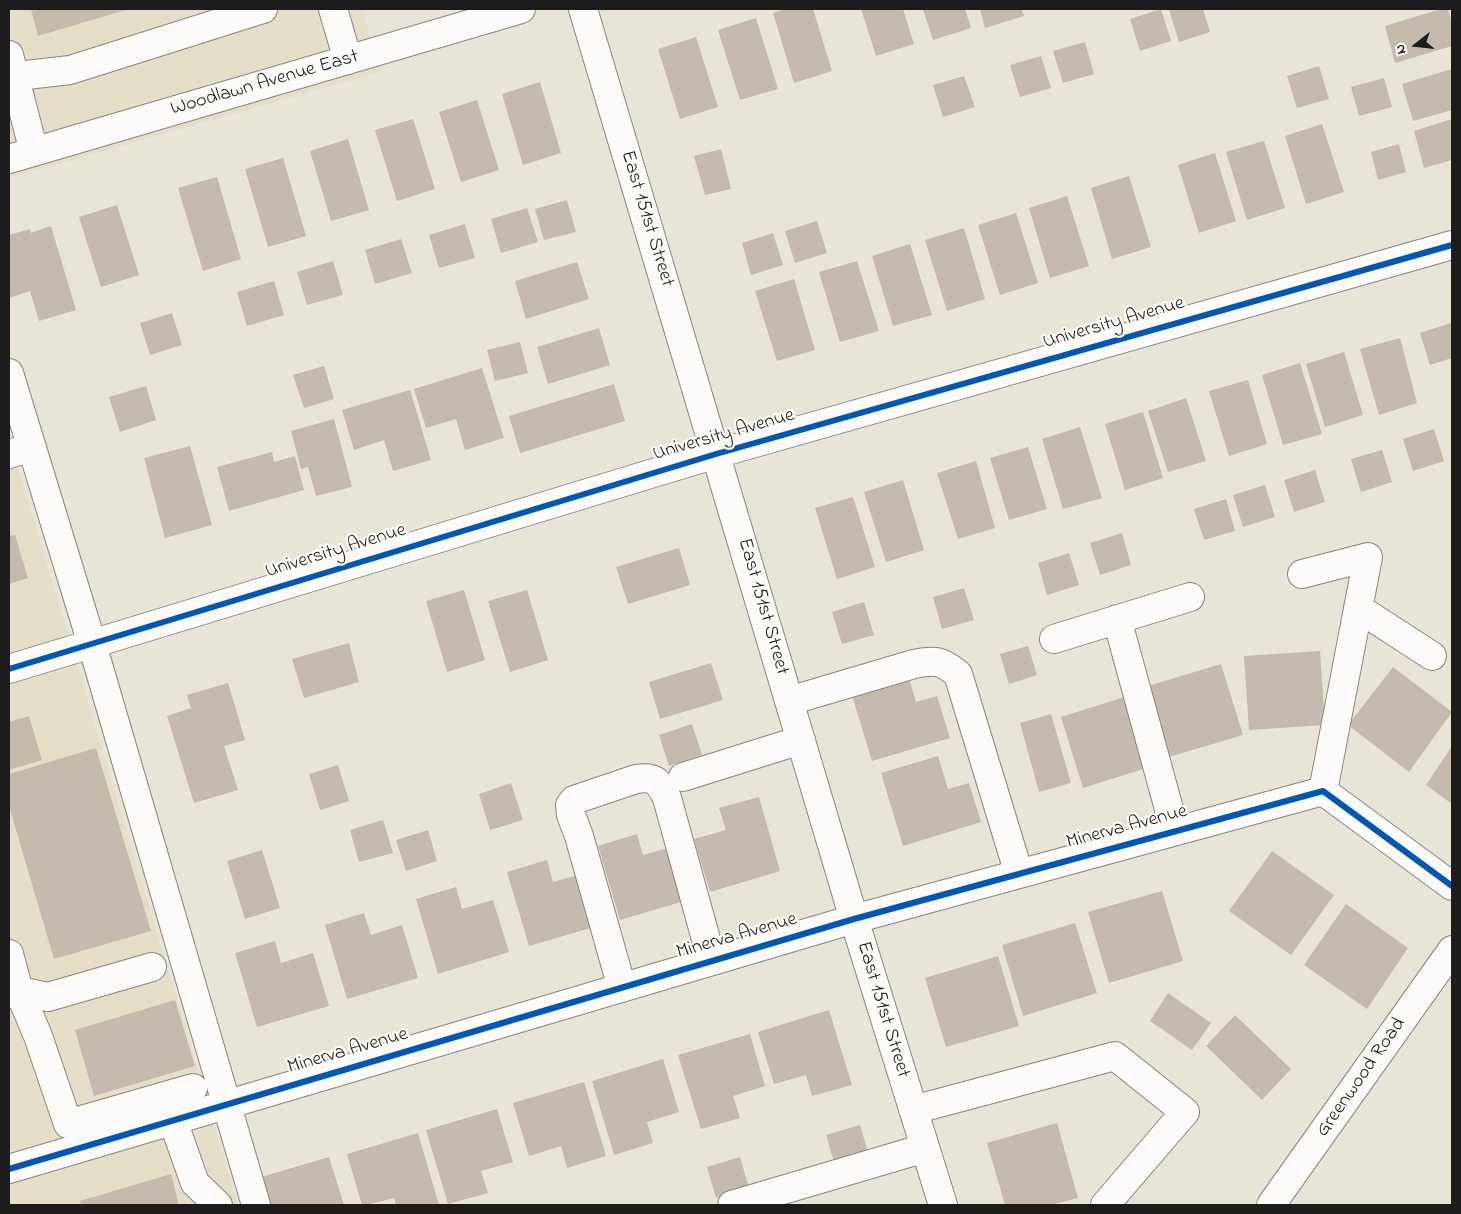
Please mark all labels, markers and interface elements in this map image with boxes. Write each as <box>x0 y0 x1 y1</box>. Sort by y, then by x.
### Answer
north arrow <box>1391 20 1441 70</box>
text: N <box>1390 42 1412 57</box>
street label: Woodlawn Avenue East <box>168 46 362 122</box>
street label: East 151st Street <box>614 148 678 290</box>
street label: University Avenue <box>1041 292 1187 356</box>
street label: University Avenue <box>651 404 797 468</box>
street label: University Avenue <box>263 519 409 585</box>
street label: East 151st Street <box>731 536 793 678</box>
street label: Minerva Avenue <box>1064 800 1190 856</box>
street label: Minerva Avenue <box>674 908 800 966</box>
street label: East 151st Street <box>850 939 914 1081</box>
street label: Greenwood Road <box>1312 1014 1412 1142</box>
street label: Minerva Avenue <box>285 1023 411 1081</box>

